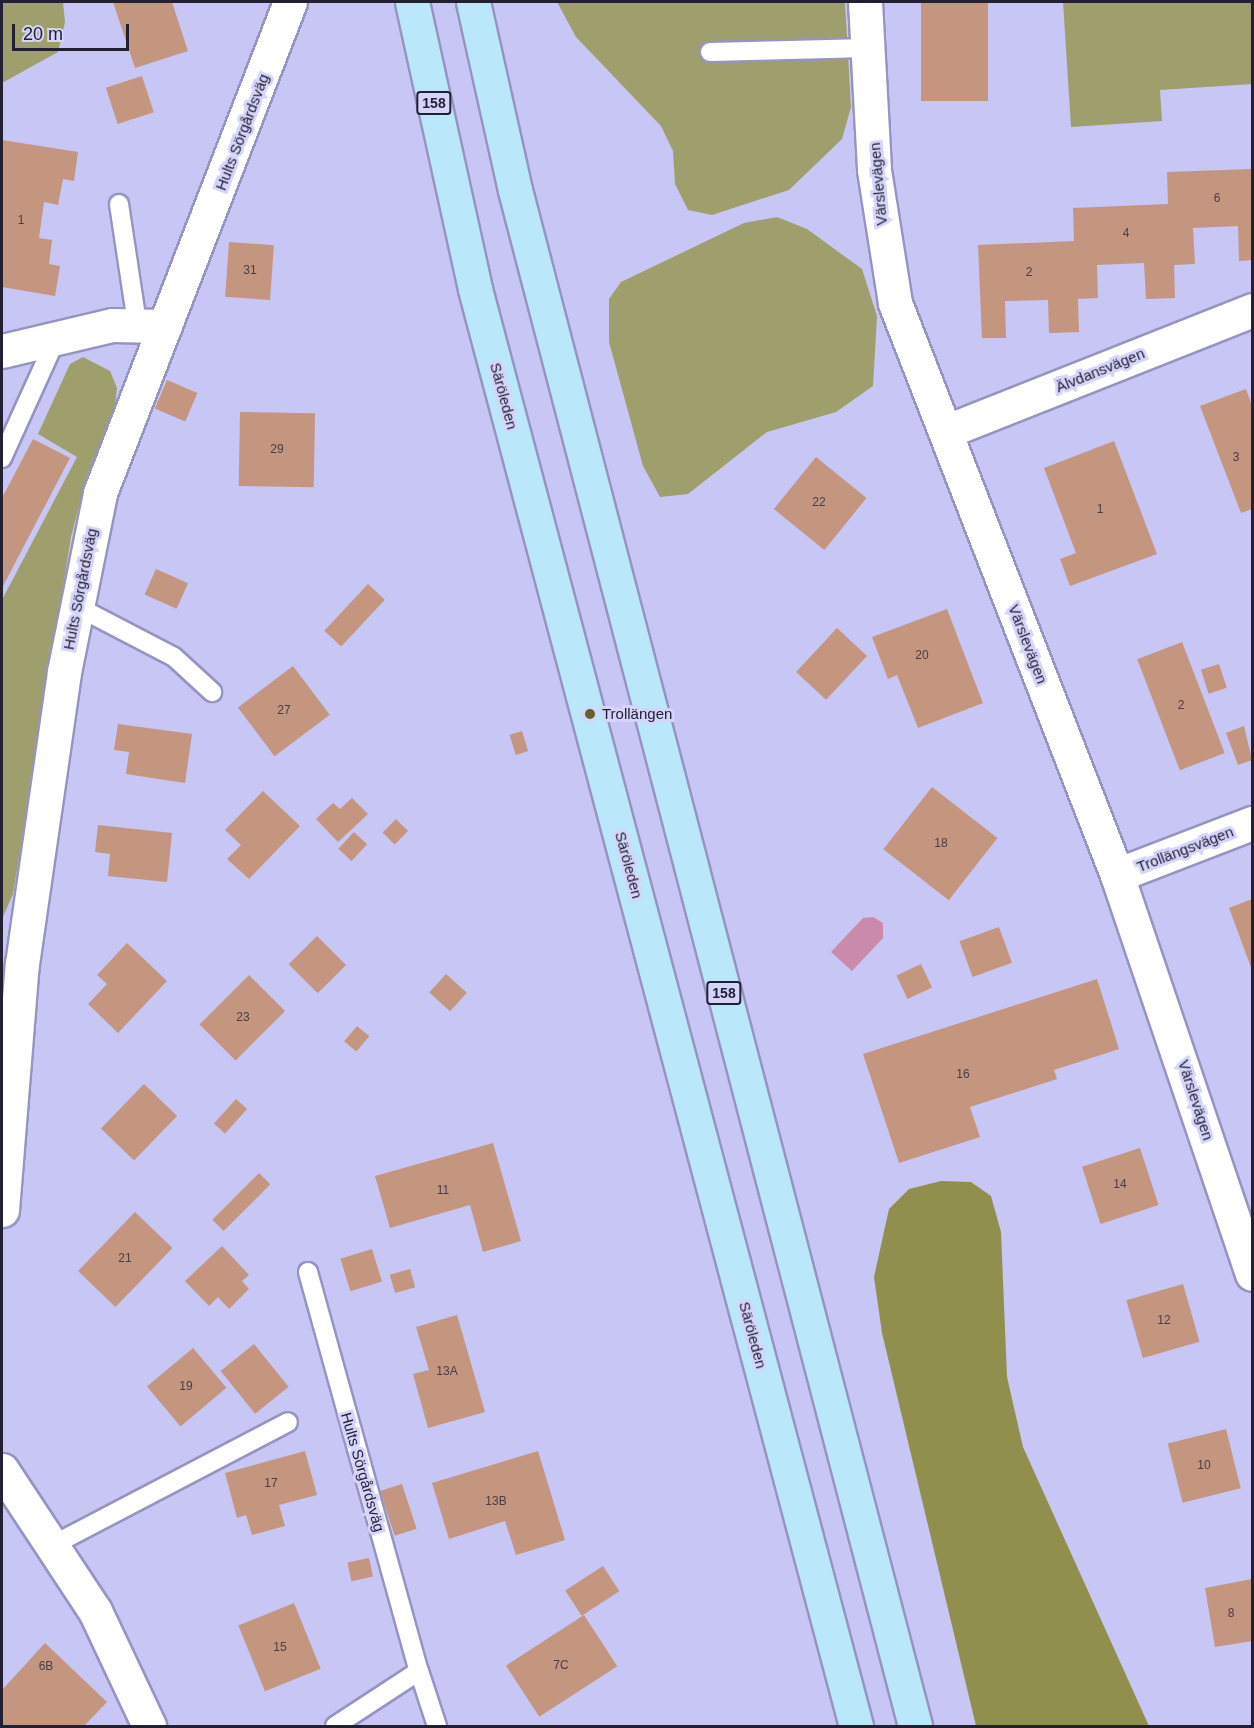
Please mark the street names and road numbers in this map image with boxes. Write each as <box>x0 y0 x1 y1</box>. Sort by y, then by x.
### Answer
street label: Hults Sörgårdsväg <box>211 71 273 193</box>
road number: 158 <box>416 92 452 114</box>
street label: Värslevägen <box>865 142 891 226</box>
street label: Älvdansvägen <box>1053 344 1147 396</box>
street label: Säröleden <box>486 361 522 431</box>
street label: Hults Sörgårdsväg <box>59 527 101 651</box>
street label: Värslevägen <box>1005 602 1051 686</box>
street label: Trollängsvägen <box>1134 822 1236 876</box>
street label: Säröleden <box>611 830 647 900</box>
road number: 158 <box>706 982 742 1004</box>
street label: Värslevägen <box>1175 1058 1217 1142</box>
street label: Säröleden <box>735 1300 771 1370</box>
street label: Hults Sörgårdsväg <box>337 1410 389 1534</box>

